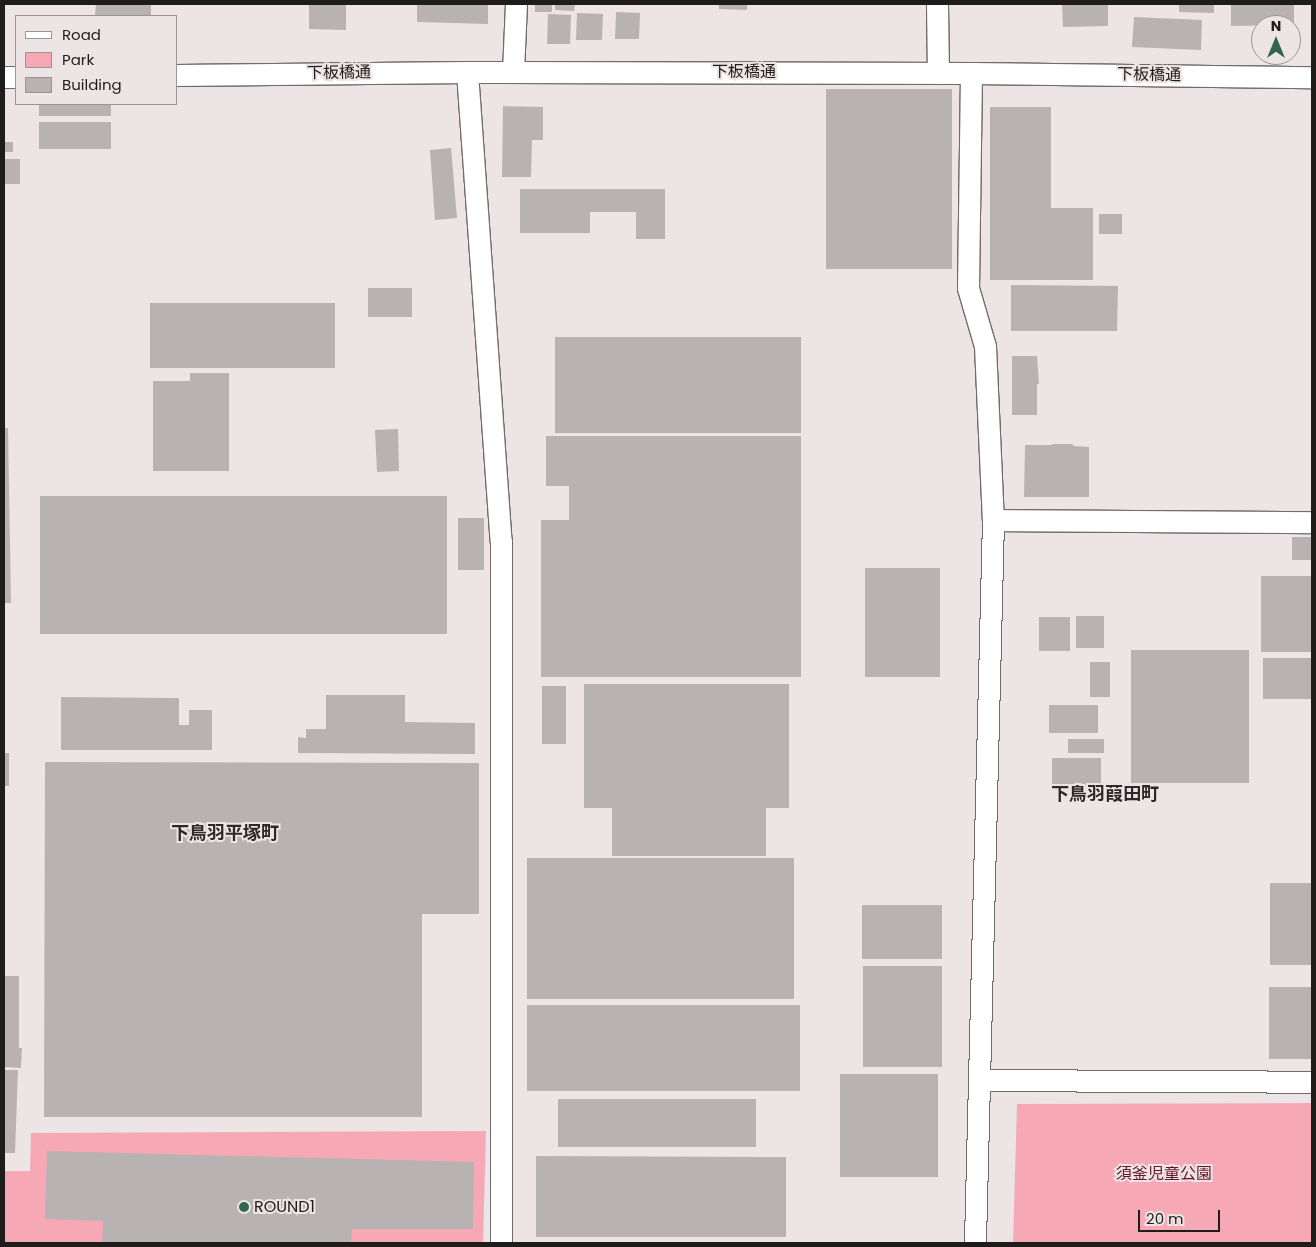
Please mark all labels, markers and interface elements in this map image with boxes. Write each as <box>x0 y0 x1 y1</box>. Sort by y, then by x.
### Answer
legend <box>15 15 178 105</box>
north arrow <box>1251 15 1301 65</box>
text: N <box>1271 16 1281 36</box>
text: Road <box>62 24 101 45</box>
text: Park <box>62 49 94 70</box>
street label: 下板橋通 <box>712 62 776 82</box>
street label: 下板橋通 <box>307 63 371 83</box>
street label: 下板橋通 <box>1117 65 1181 85</box>
text: Building <box>62 74 122 95</box>
district label: 下鳥羽葭田町 <box>1051 783 1159 805</box>
district label: 下鳥羽平塚町 <box>171 822 279 844</box>
park label: 須釜児童公園 <box>1116 1164 1212 1184</box>
place label: ROUND1 <box>254 1197 315 1217</box>
scale bar <box>1141 1200 1224 1232</box>
marker: ROUND1 <box>238 1201 250 1213</box>
text: 20 m <box>1146 1208 1184 1229</box>

